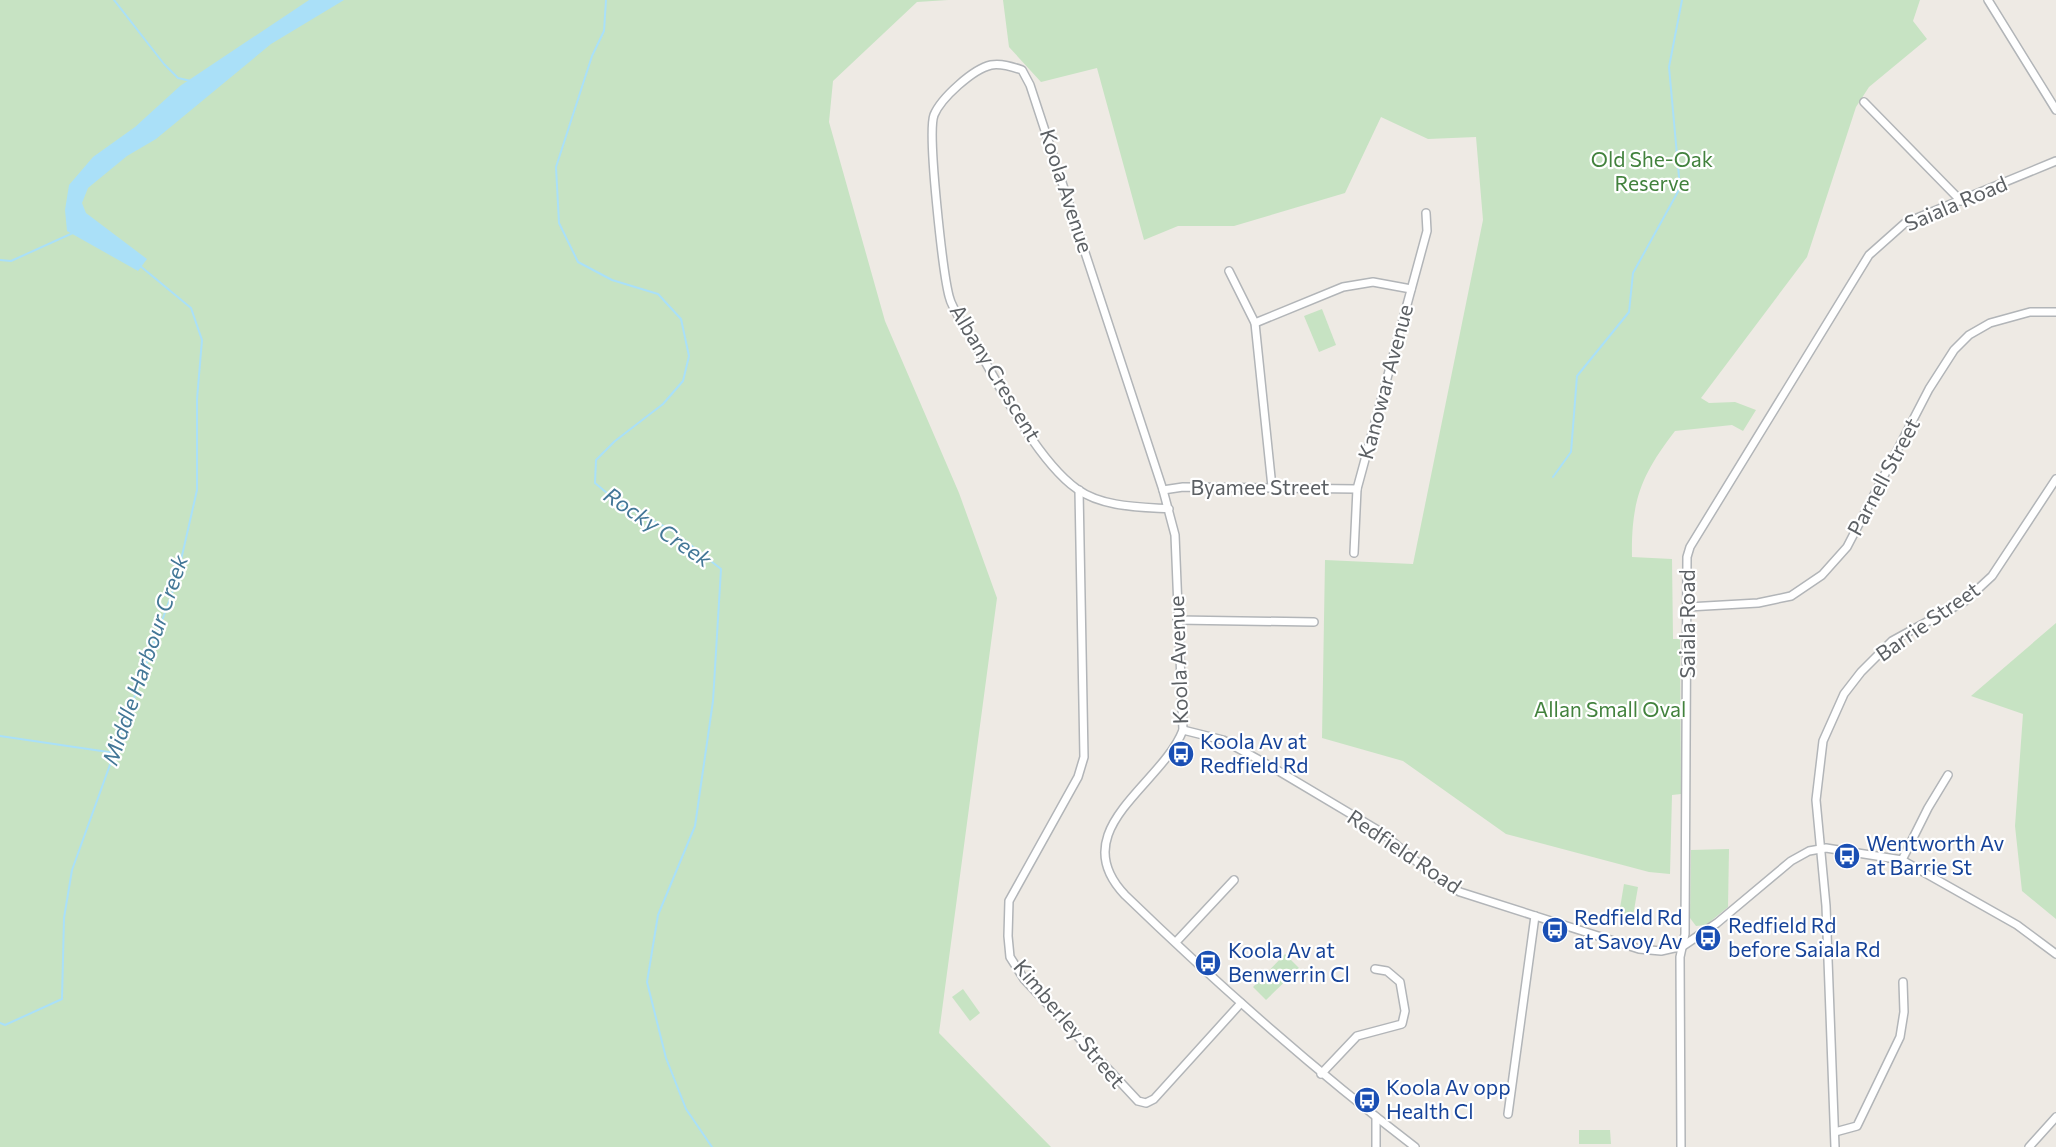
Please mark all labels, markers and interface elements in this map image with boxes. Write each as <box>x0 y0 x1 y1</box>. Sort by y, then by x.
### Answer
street label: Koola Avenue <box>1036 125 1099 256</box>
park label: Old She-Oak Reserve <box>1591 146 1713 195</box>
street label: Saiala Road <box>1900 170 2010 235</box>
street label: Albany Crescent <box>946 299 1047 445</box>
street label: Kanowar Avenue <box>1352 301 1417 462</box>
street label: Parnell Street <box>1841 413 1924 539</box>
street label: Byamee Street <box>1191 474 1329 499</box>
water label: Rocky Creek <box>599 481 718 573</box>
water label: Middle Harbour Creek <box>96 550 194 768</box>
street label: Saiala Road <box>1674 569 1699 679</box>
street label: Barrie Street <box>1870 576 1984 666</box>
street label: Koola Avenue <box>1163 595 1192 725</box>
park label: Allan Small Oval <box>1534 696 1686 721</box>
place label: Koola Av at Redfield Rd <box>1200 728 1308 777</box>
bus stop icon: Koola Av at Redfield Rd <box>1166 739 1196 769</box>
street label: Redfield Road <box>1343 804 1466 898</box>
place label: Wentworth Av at Barrie St <box>1866 830 2004 879</box>
bus stop icon: Wentworth Av at Barrie St <box>1832 841 1862 871</box>
place label: Redfield Rd at Savoy Av <box>1574 904 1683 953</box>
place label: Redfield Rd before Saiala Rd <box>1728 912 1880 961</box>
bus stop icon: Redfield Rd at Savoy Av <box>1540 915 1570 945</box>
bus stop icon: Redfield Rd before Saiala Rd <box>1693 923 1723 953</box>
place label: Koola Av at Benwerrin Cl <box>1228 937 1350 986</box>
bus stop icon: Koola Av at Benwerrin Cl <box>1193 948 1223 978</box>
street label: Kimberley Street <box>1009 954 1131 1092</box>
place label: Koola Av opp Health Cl <box>1386 1074 1511 1123</box>
bus stop icon: Koola Av opp Health Cl <box>1352 1085 1382 1115</box>

